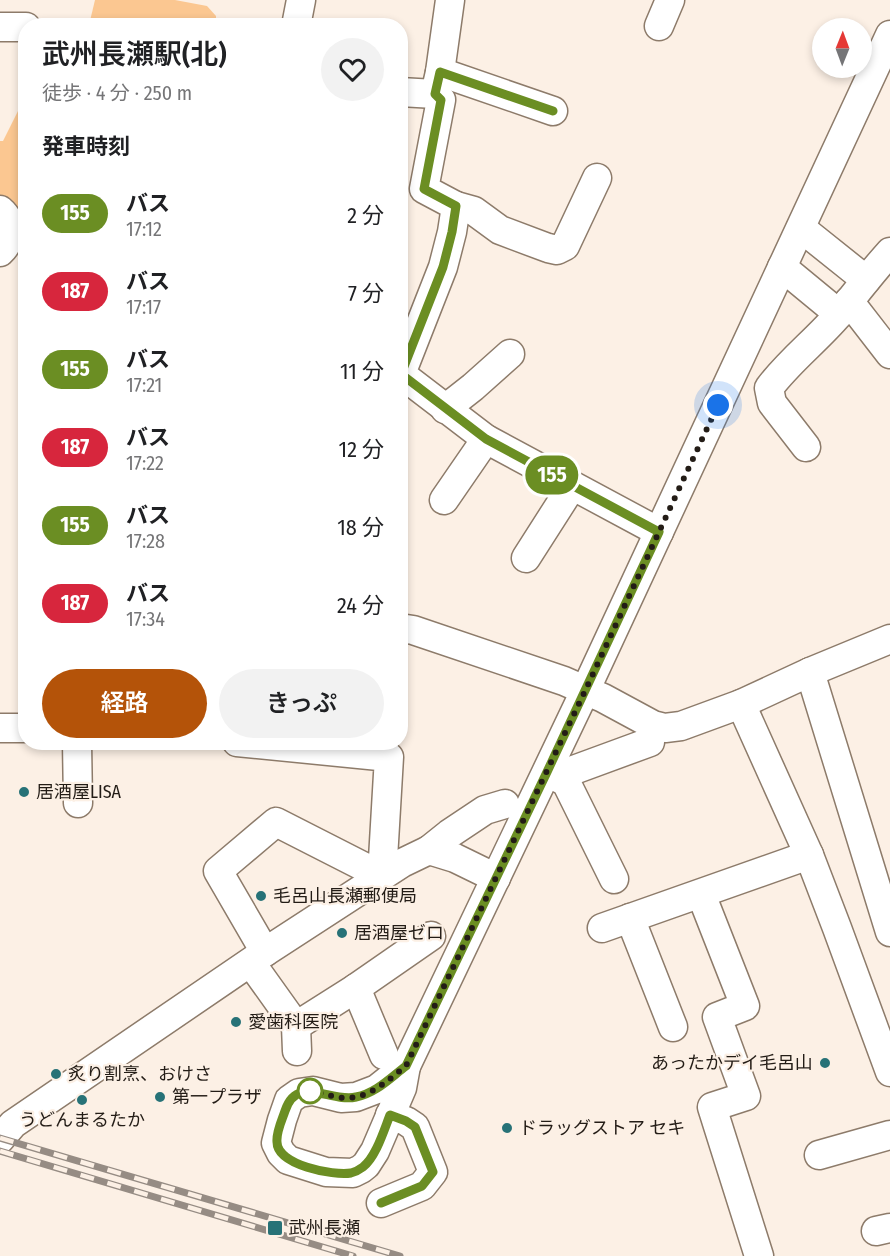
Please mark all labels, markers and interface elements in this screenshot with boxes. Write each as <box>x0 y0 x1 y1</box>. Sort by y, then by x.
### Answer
north arrow <box>812 18 872 78</box>
map controls <box>812 18 872 78</box>
text: 武州長瀬駅(北) <box>42 38 227 71</box>
button: heart <box>321 38 384 101</box>
text: 徒歩 · 4 分 · 250 m <box>42 81 192 105</box>
text: 発車時刻 <box>42 133 130 160</box>
text: バス <box>126 190 170 217</box>
text: 155 <box>60 200 90 226</box>
text: 2 分 <box>347 202 384 229</box>
text: 17:12 <box>126 217 162 241</box>
text: バス <box>126 268 170 295</box>
text: 187 <box>61 278 89 304</box>
text: 7 分 <box>348 280 384 307</box>
text: 17:17 <box>126 295 161 319</box>
text: バス <box>126 346 170 373</box>
text: 155 <box>60 356 90 382</box>
text: 11 分 <box>340 358 384 385</box>
text: 17:21 <box>126 373 162 397</box>
your location <box>703 390 733 420</box>
text: バス <box>126 424 170 451</box>
text: 187 <box>61 434 89 460</box>
text: 12 分 <box>339 436 384 463</box>
text: 17:22 <box>126 451 164 475</box>
line badge: 155 <box>518 456 586 494</box>
text: 155 <box>537 462 567 488</box>
text: バス <box>126 502 170 529</box>
text: 155 <box>60 512 90 538</box>
text: 18 分 <box>337 514 384 541</box>
text: 17:28 <box>126 529 165 553</box>
text: バス <box>126 580 170 607</box>
text: 187 <box>61 590 89 616</box>
text: 24 分 <box>337 592 384 619</box>
text: 17:34 <box>126 607 165 631</box>
button: 経路 <box>42 669 207 738</box>
button: きっぷ <box>219 669 384 738</box>
place label: 居酒屋LISA <box>36 781 122 803</box>
marker: 居酒屋LISA <box>17 785 31 799</box>
place label: 毛呂山長瀬郵便局 <box>273 885 417 907</box>
marker: 毛呂山長瀬郵便局 <box>254 889 268 903</box>
place label: 居酒屋ゼロ <box>354 922 444 944</box>
marker: 居酒屋ゼロ <box>335 926 349 940</box>
place label: 愛歯科医院 <box>248 1011 338 1033</box>
marker: 愛歯科医院 <box>229 1015 243 1029</box>
place label: あったかデイ毛呂山 <box>651 1052 813 1074</box>
marker: あったかデイ毛呂山 <box>818 1056 832 1070</box>
place label: 炙り割烹、おけさ <box>68 1063 212 1085</box>
marker: 炙り割烹、おけさ <box>49 1067 63 1081</box>
unlabelled marker <box>297 1078 323 1104</box>
place label: 第一プラザ <box>172 1086 262 1108</box>
marker: 第一プラザ <box>153 1090 167 1104</box>
marker: うどんまるたか <box>75 1093 89 1107</box>
place label: うどんまるたか <box>19 1109 145 1131</box>
place label: ドラッグストア セキ <box>519 1117 685 1139</box>
marker: ドラッグストア セキ <box>500 1121 514 1135</box>
place label: 武州長瀬 <box>288 1217 360 1239</box>
marker: 武州長瀬 <box>266 1219 284 1237</box>

